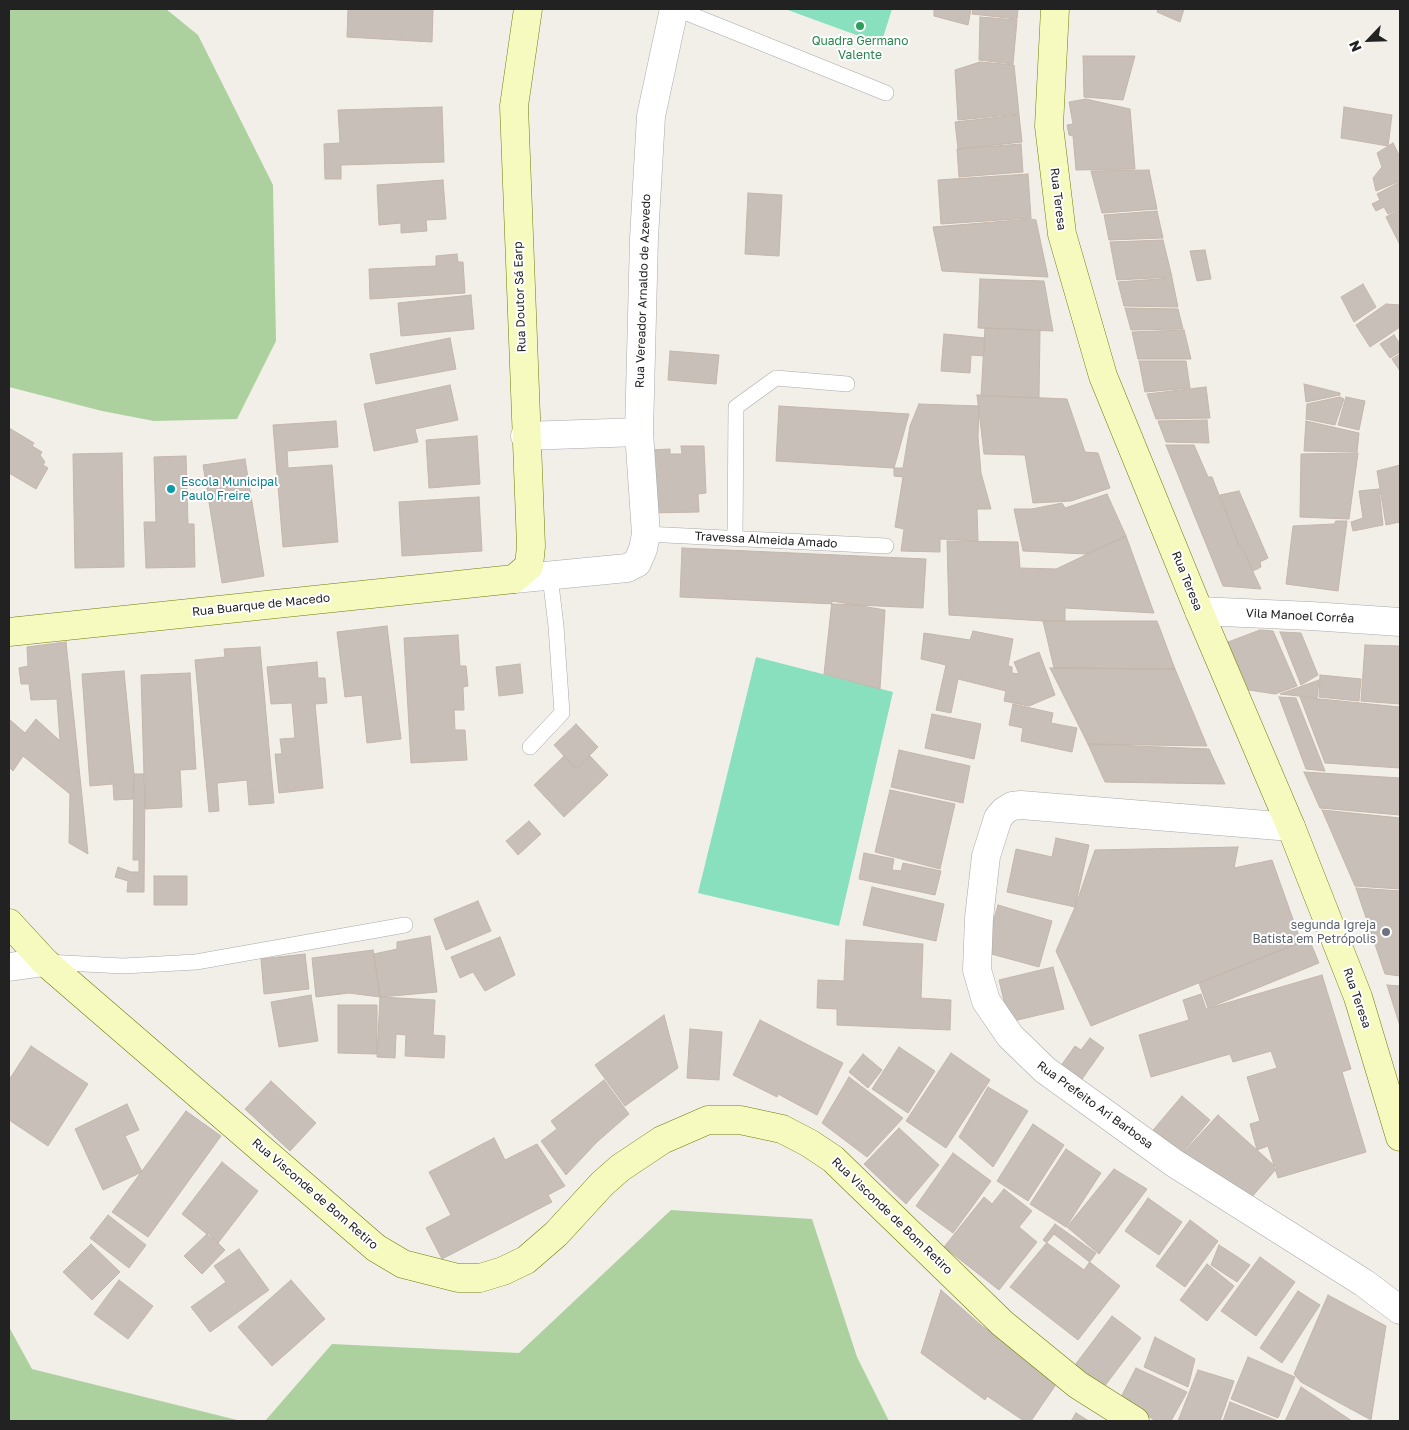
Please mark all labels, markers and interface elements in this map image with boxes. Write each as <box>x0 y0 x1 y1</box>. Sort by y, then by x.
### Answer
north arrow <box>1344 15 1394 65</box>
marker: Quadra Germano Valente <box>854 20 866 32</box>
place label: Quadra Germano Valente <box>812 34 908 62</box>
text: N <box>1345 38 1365 55</box>
street label: Rua Teresa <box>1047 167 1069 231</box>
street label: Rua Vereador Arnaldo de Azevedo <box>632 194 654 388</box>
street label: Rua Doutor Sá Earp <box>511 241 529 353</box>
place label: Escola Municipal Paulo Freire <box>181 475 278 503</box>
marker: Escola Municipal Paulo Freire <box>165 483 177 495</box>
street label: Travessa Almeida Amado <box>694 529 838 551</box>
street label: Rua Teresa <box>1169 549 1205 613</box>
street label: Rua Buarque de Macedo <box>191 591 331 619</box>
street label: Vila Manoel Corrêa <box>1245 606 1355 626</box>
place label: segunda Igreja Batista em Petrópolis <box>1253 918 1376 946</box>
marker: segunda Igreja Batista em Petrópolis <box>1380 926 1392 938</box>
street label: Rua Teresa <box>1340 966 1374 1030</box>
street label: Rua Prefeito Ari Barbosa <box>1034 1058 1156 1152</box>
street label: Rua Visconde de Bom Retiro <box>249 1135 381 1253</box>
street label: Rua Visconde de Bom Retiro <box>829 1155 955 1277</box>

